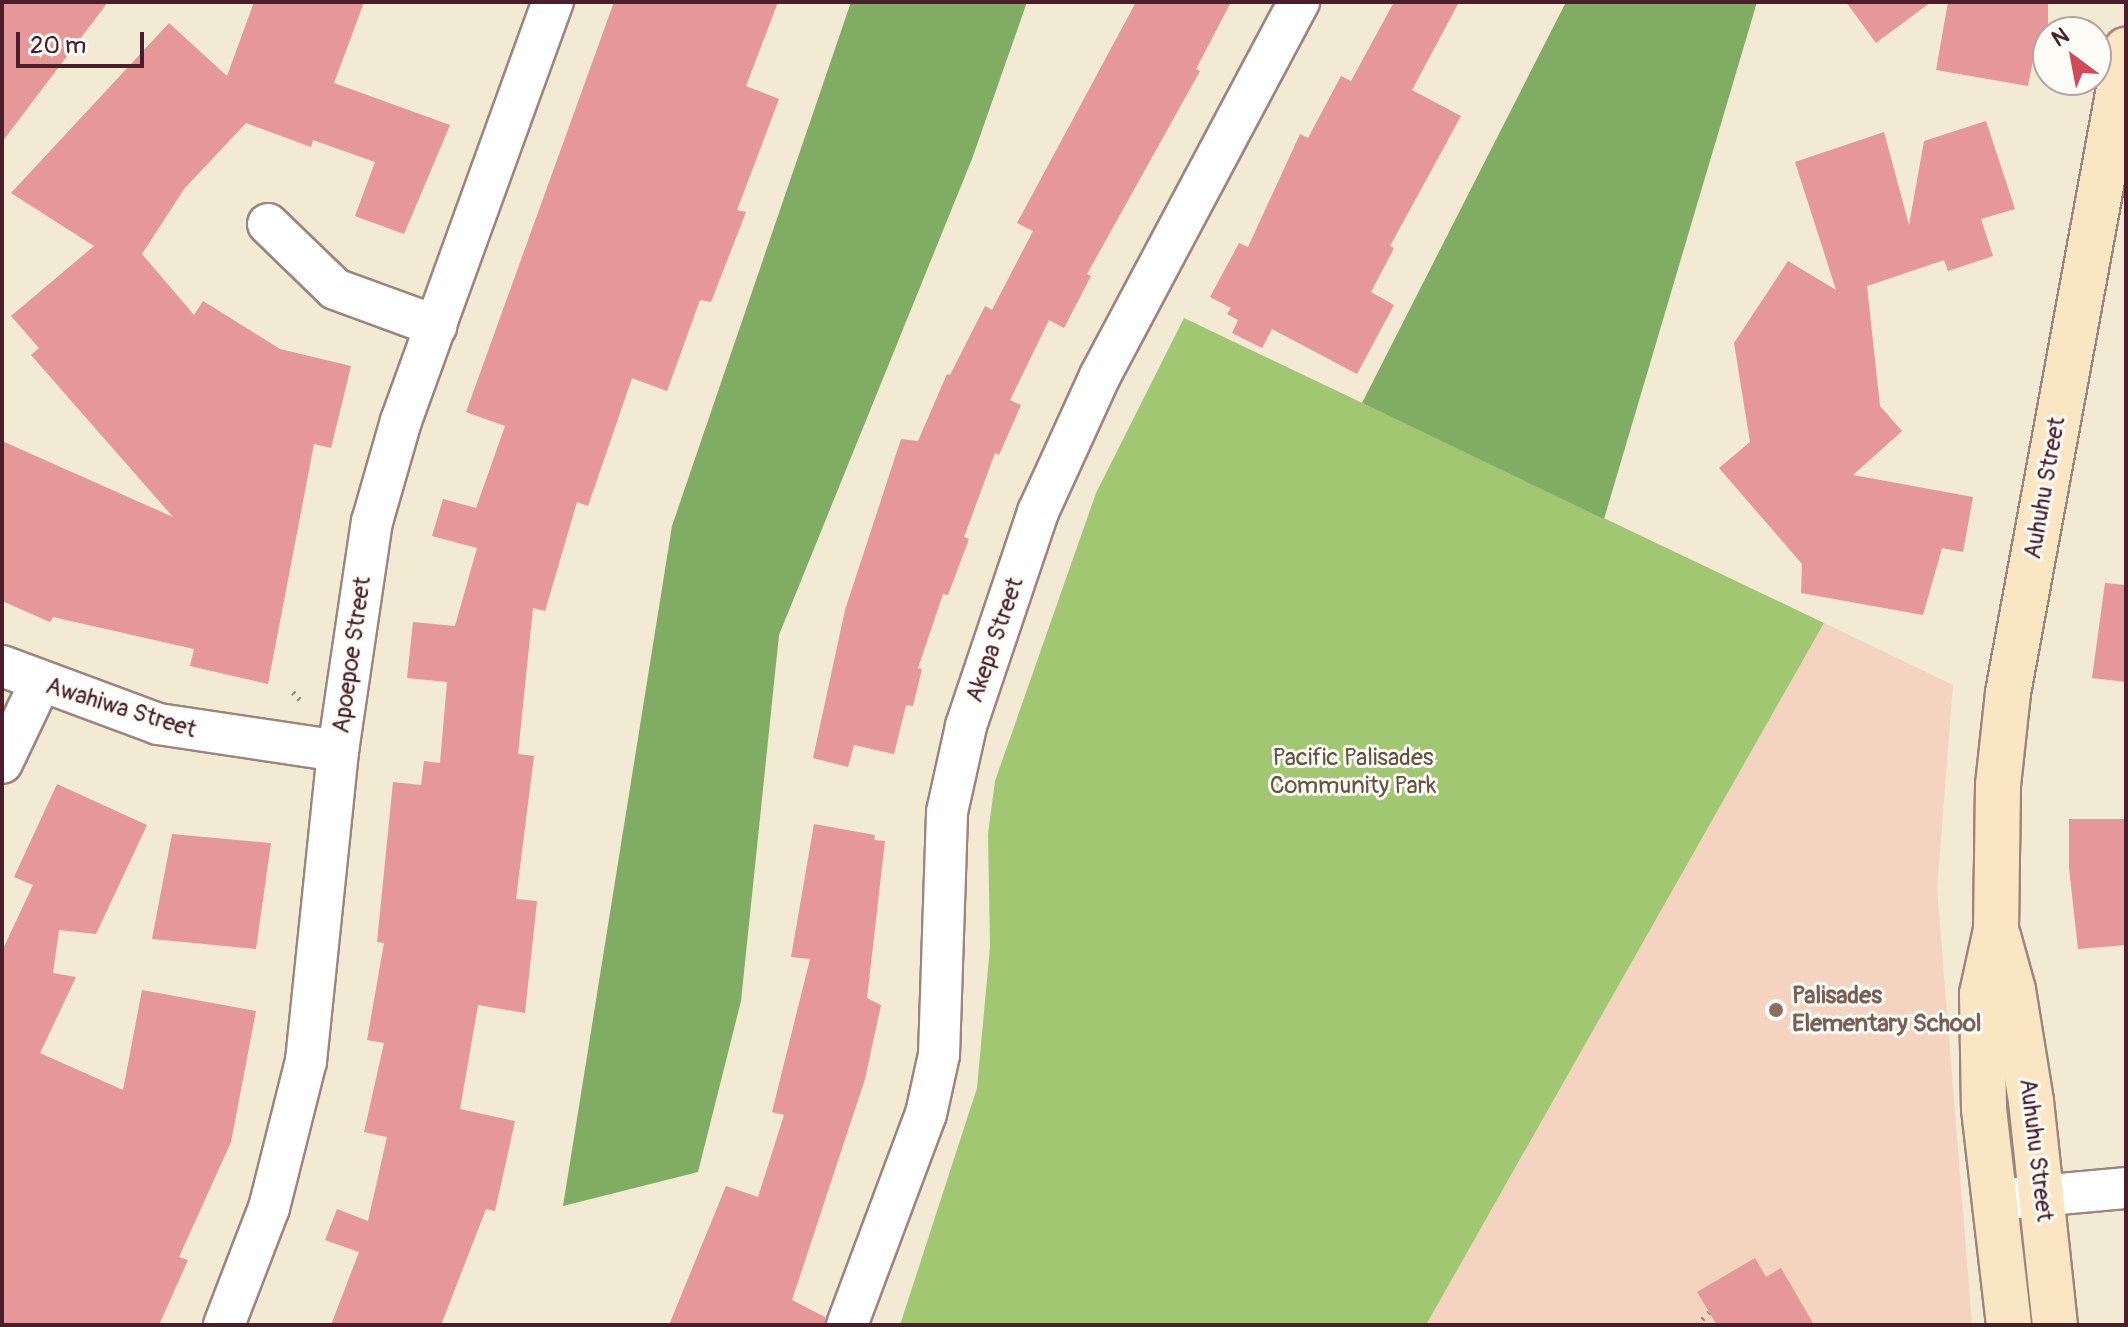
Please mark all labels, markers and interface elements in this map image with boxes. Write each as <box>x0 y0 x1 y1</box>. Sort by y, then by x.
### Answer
scale bar <box>20 16 148 66</box>
north arrow <box>2032 16 2112 96</box>
text: N <box>2047 22 2074 53</box>
text: 20 m <box>30 31 86 60</box>
street label: Auhuhu Street <box>2018 415 2072 561</box>
street label: Akepa Street <box>960 574 1030 706</box>
street label: Apoepoe Street <box>327 575 377 735</box>
street label: Awahiwa Street <box>42 671 200 745</box>
park label: Pacific Palisades Community Park <box>1270 744 1436 800</box>
place label: Palisades Elementary School <box>1792 982 1982 1038</box>
marker: Palisades Elementary School <box>1767 1001 1785 1019</box>
street label: Auhuhu Street <box>2013 1077 2059 1223</box>

